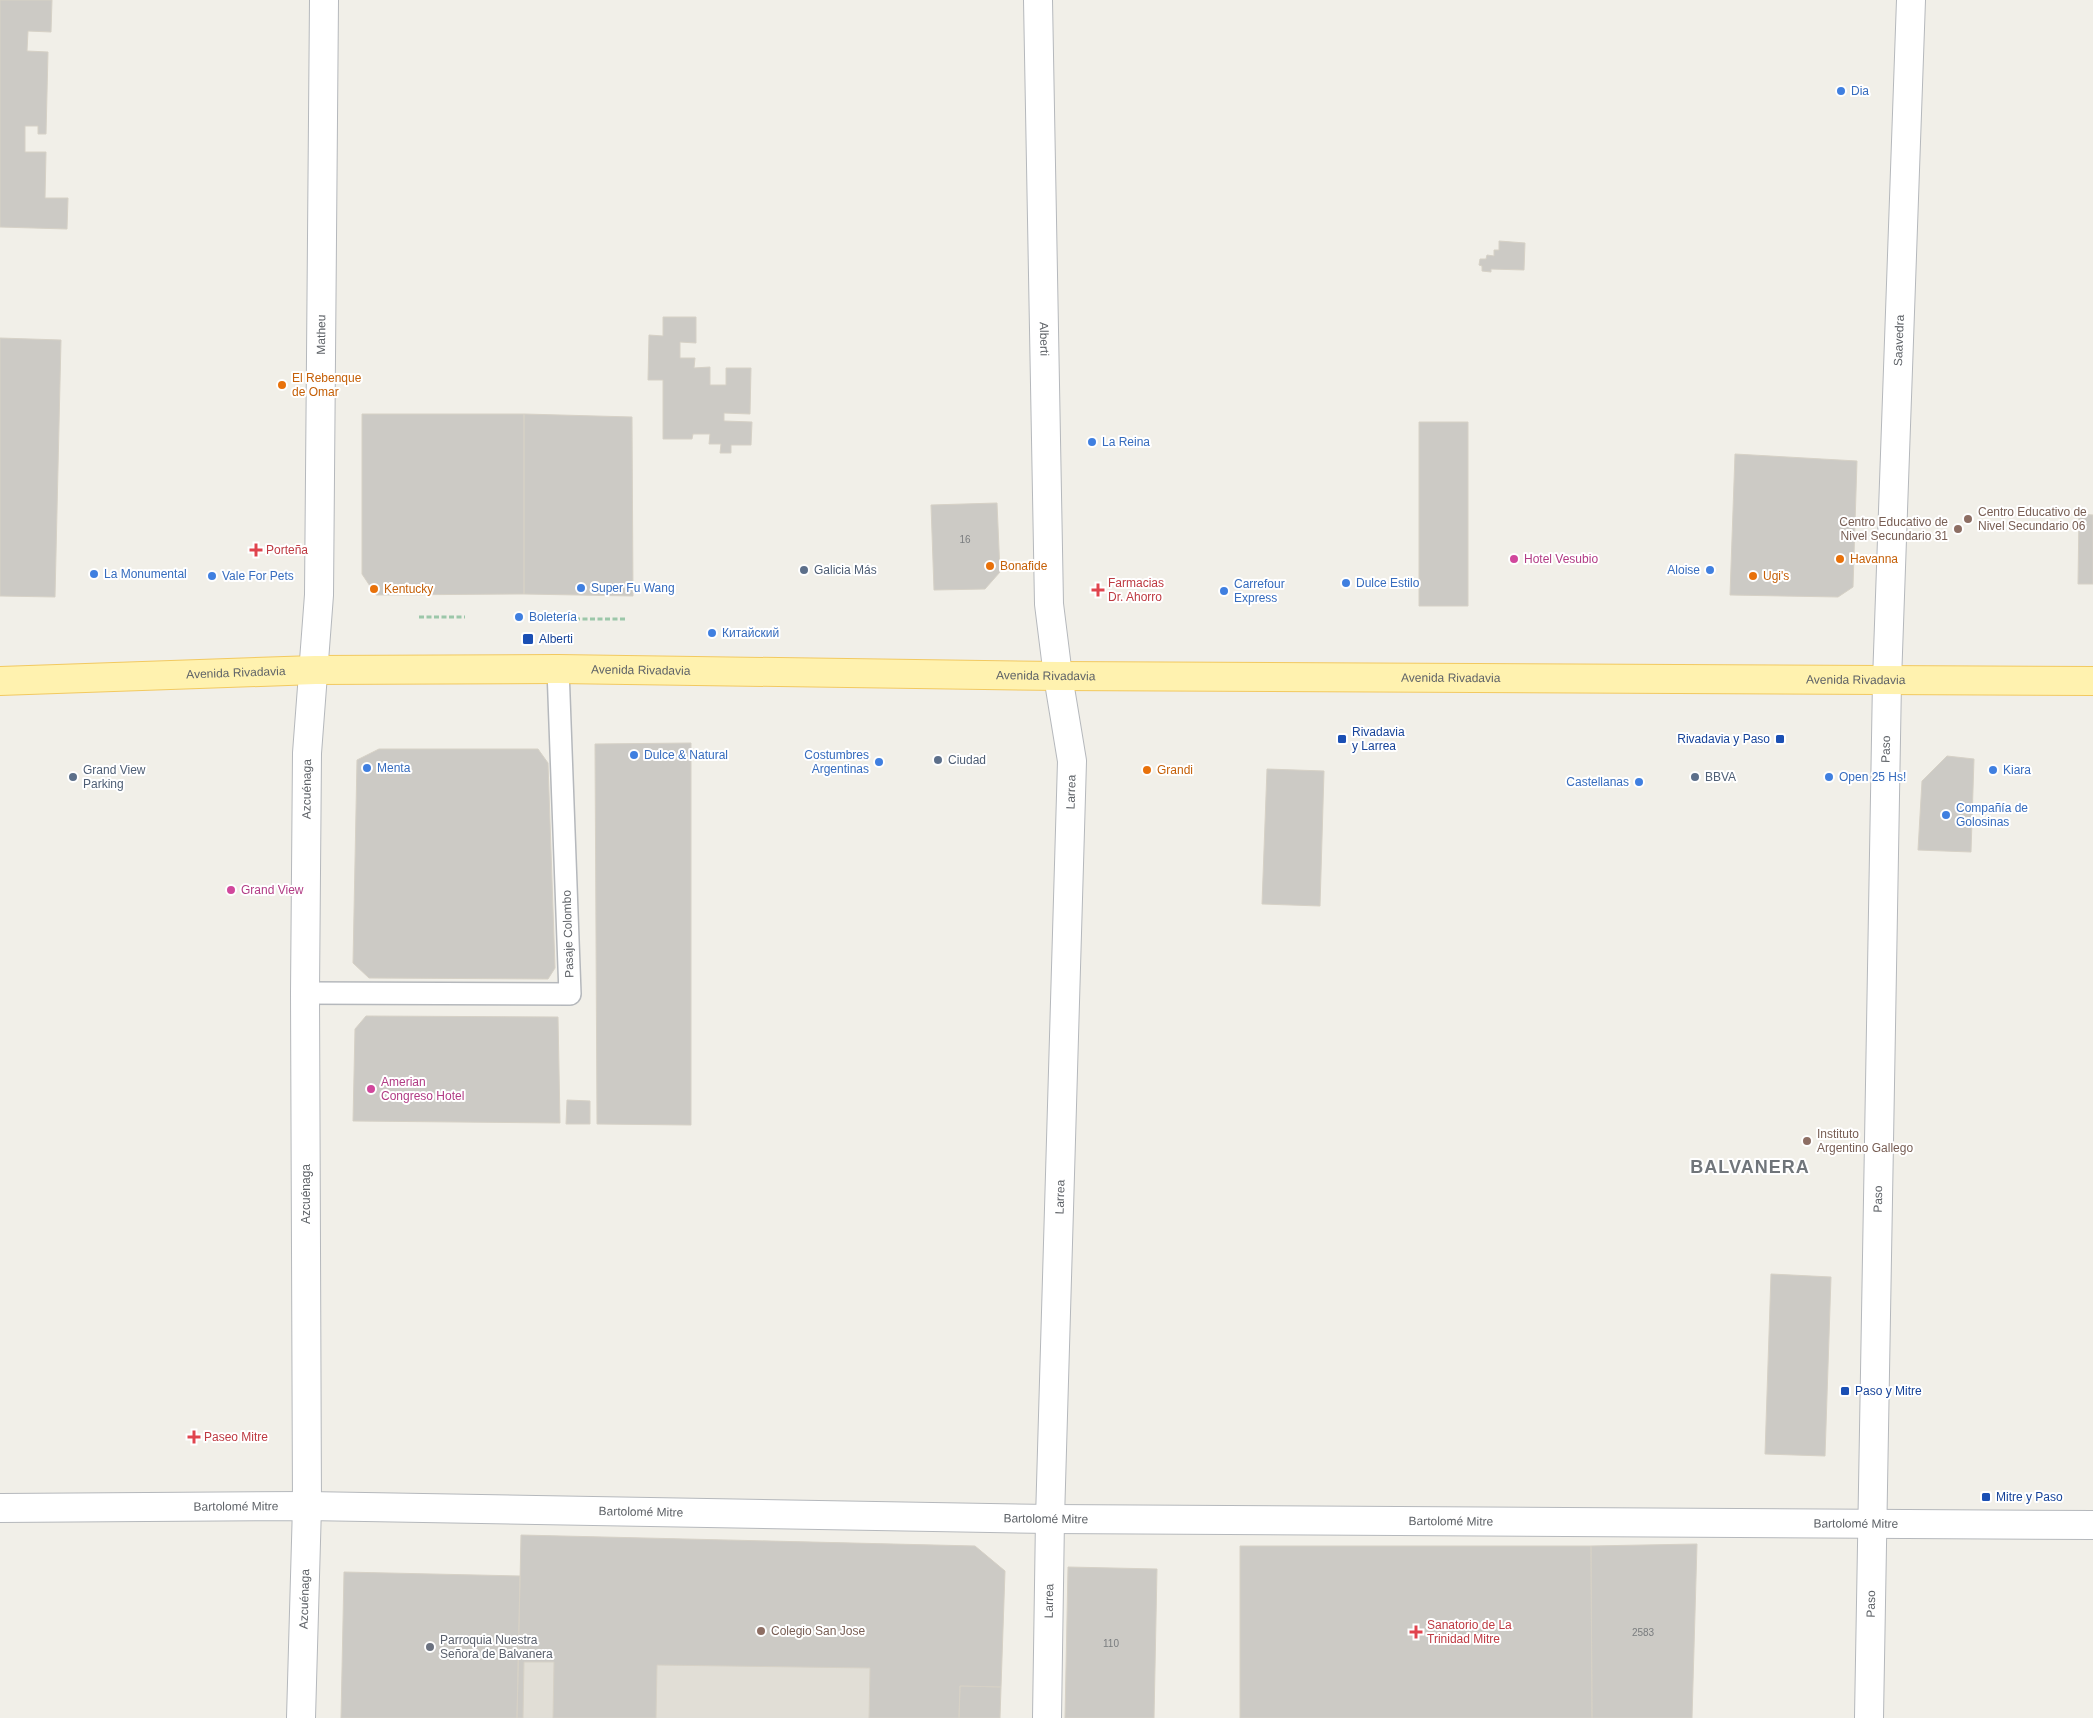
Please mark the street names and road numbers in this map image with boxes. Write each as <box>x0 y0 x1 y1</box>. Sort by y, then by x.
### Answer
street label: Matheu <box>314 314 328 355</box>
street label: Saavedra <box>1891 314 1907 366</box>
street label: Alberti <box>1037 322 1051 356</box>
street label: Avenida Rivadavia <box>591 662 691 678</box>
street label: Avenida Rivadavia <box>186 664 286 681</box>
street label: Avenida Rivadavia <box>996 668 1096 683</box>
street label: Avenida Rivadavia <box>1401 671 1501 685</box>
street label: Avenida Rivadavia <box>1806 673 1906 687</box>
street label: Paso <box>1879 735 1893 763</box>
street label: Azcuénaga <box>299 759 314 819</box>
street label: Larrea <box>1063 774 1079 810</box>
street label: Pasaje Colombo <box>559 889 577 978</box>
street label: Azcuénaga <box>299 1164 313 1224</box>
street label: Larrea <box>1052 1179 1068 1215</box>
street label: Paso <box>1871 1185 1885 1213</box>
street label: Bartolomé Mitre <box>194 1499 279 1514</box>
street label: Bartolomé Mitre <box>598 1504 684 1520</box>
street label: Bartolomé Mitre <box>1003 1511 1089 1526</box>
street label: Bartolomé Mitre <box>1408 1514 1494 1529</box>
street label: Bartolomé Mitre <box>1813 1516 1899 1531</box>
street label: Azcuénaga <box>297 1568 312 1629</box>
street label: Larrea <box>1042 1583 1056 1618</box>
street label: Paso <box>1864 1590 1878 1618</box>

